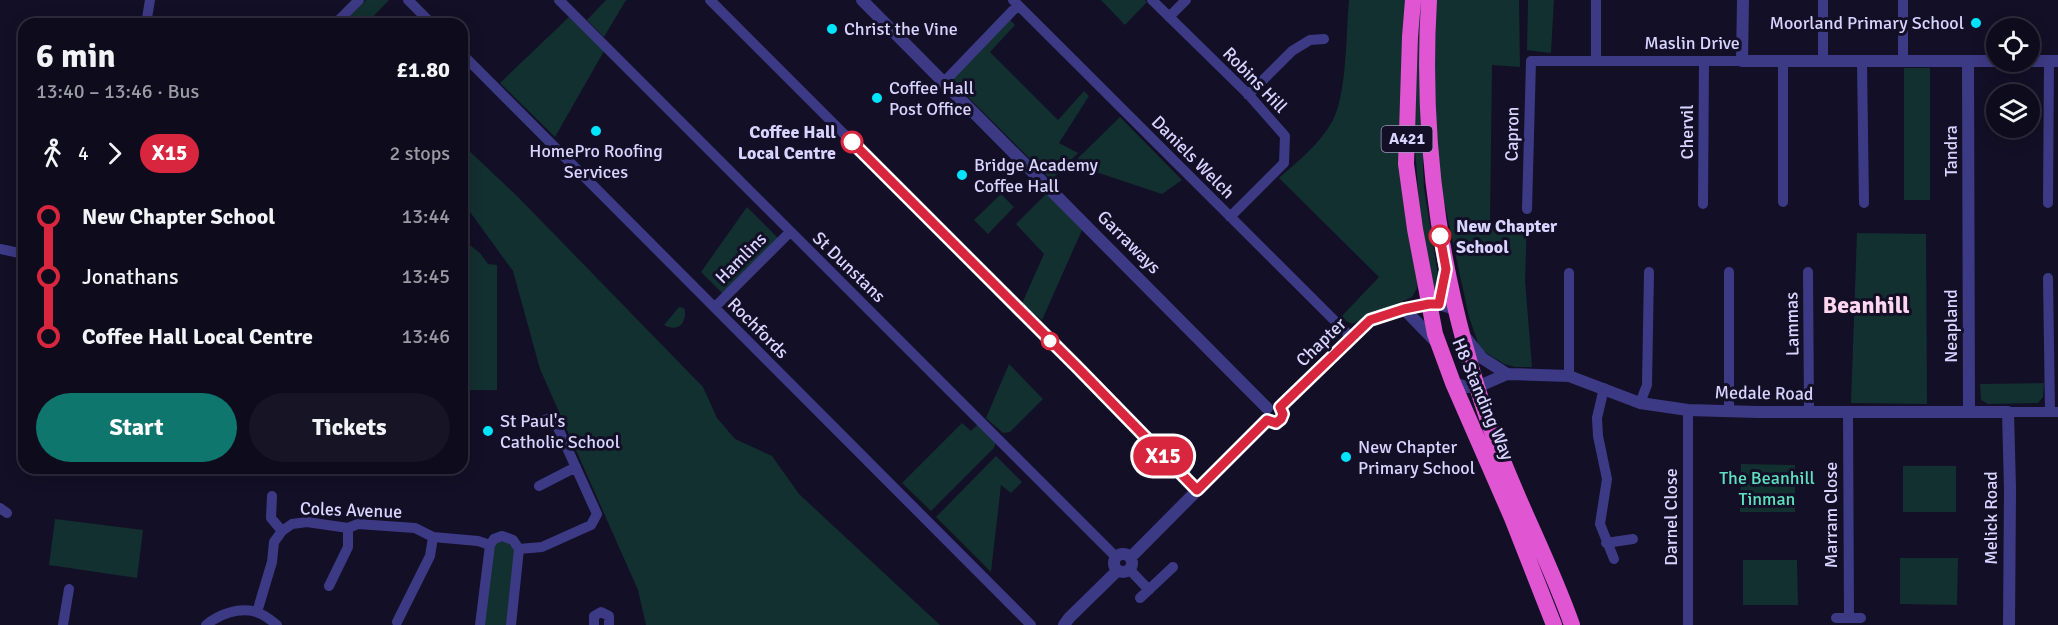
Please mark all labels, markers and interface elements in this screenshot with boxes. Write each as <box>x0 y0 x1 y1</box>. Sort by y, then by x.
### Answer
place label: Moorland Primary School <box>1769 12 1964 34</box>
marker: Moorland Primary School <box>1969 16 1983 30</box>
place label: Christ the Vine <box>844 18 958 40</box>
map controls <box>1986 18 2040 138</box>
button: locate <box>1986 18 2040 72</box>
marker: Christ the Vine <box>825 22 839 36</box>
street label: Maslin Drive <box>1644 32 1740 54</box>
text: 6 min <box>36 36 116 77</box>
street label: Robins Hill <box>1218 42 1292 118</box>
text: £1.80 <box>396 56 450 83</box>
place label: Coffee Hall Post Office <box>889 77 974 120</box>
text: 13:40 – 13:46 · Bus <box>36 79 199 104</box>
button: layers <box>1986 84 2040 138</box>
marker: Coffee Hall Post Office <box>870 91 884 105</box>
street label: Chervil <box>1676 105 1698 159</box>
street label: Capron <box>1501 106 1523 162</box>
street label: Daniels Welch <box>1147 111 1239 203</box>
place label: Coffee Hall Local Centre <box>738 121 836 164</box>
marker: HomePro Roofing Services <box>589 124 603 138</box>
street label: Tandra <box>1940 125 1962 177</box>
road number: A421 <box>1382 126 1432 152</box>
marker: Coffee Hall Local Centre <box>841 131 863 153</box>
icon: walk <box>36 137 69 170</box>
icon: forward <box>98 137 131 170</box>
text: X15 <box>152 140 187 166</box>
place label: HomePro Roofing Services <box>529 140 663 183</box>
text: 4 <box>78 141 89 166</box>
text: 2 stops <box>389 141 450 166</box>
place label: Bridge Academy Coffee Hall <box>974 154 1098 197</box>
marker: Bridge Academy Coffee Hall <box>955 168 969 182</box>
text: New Chapter School <box>82 203 275 230</box>
text: 13:44 <box>401 204 450 229</box>
street label: Garraways <box>1093 206 1165 278</box>
place label: New Chapter School <box>1456 215 1558 258</box>
marker: New Chapter School <box>1429 225 1451 247</box>
street label: St Dunstans <box>808 227 890 307</box>
street label: Hamlins <box>711 228 771 288</box>
text: Jonathans <box>82 263 179 290</box>
text: 13:45 <box>401 264 450 289</box>
street label: Neapland <box>1940 289 1962 363</box>
district label: Beanhill <box>1822 290 1910 320</box>
street label: Lammas <box>1780 292 1804 356</box>
street label: Rochfords <box>723 293 793 363</box>
street label: Chapter <box>1291 313 1351 371</box>
text: Coffee Hall Local Centre <box>82 323 313 350</box>
text: 13:46 <box>401 324 450 349</box>
unlabelled marker <box>1041 332 1059 350</box>
street label: H8 Standing Way <box>1447 335 1519 464</box>
street label: Medale Road <box>1714 381 1814 405</box>
button: Start <box>36 393 237 462</box>
button: Tickets <box>249 393 450 462</box>
place label: St Paul's Catholic School <box>500 410 620 453</box>
marker: St Paul's Catholic School <box>481 424 495 438</box>
line badge: X15 <box>1128 436 1198 476</box>
place label: New Chapter Primary School <box>1358 436 1475 479</box>
text: X15 <box>1145 443 1181 469</box>
marker: New Chapter Primary School <box>1339 450 1353 464</box>
street label: Marram Close <box>1820 462 1842 568</box>
park label: The Beanhill Tinman <box>1719 467 1815 510</box>
street label: Darnel Close <box>1660 468 1682 566</box>
street label: Melick Road <box>1980 471 2002 565</box>
street label: Coles Avenue <box>299 497 403 523</box>

